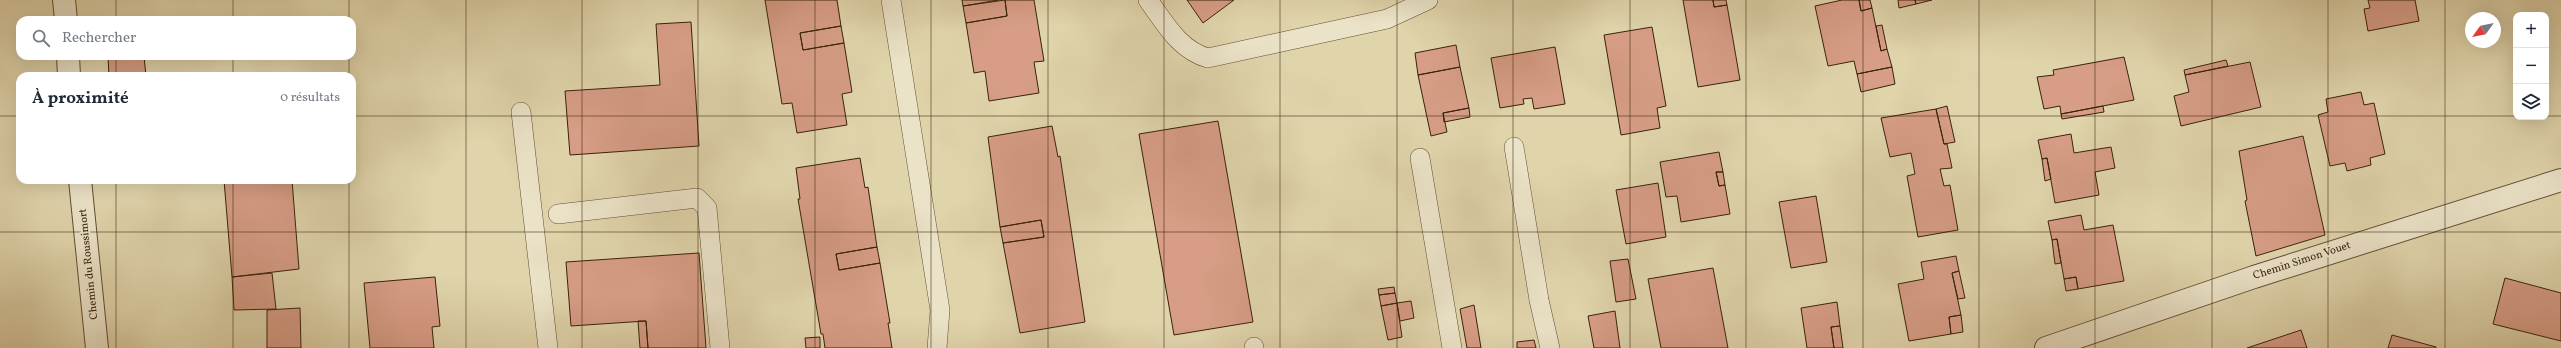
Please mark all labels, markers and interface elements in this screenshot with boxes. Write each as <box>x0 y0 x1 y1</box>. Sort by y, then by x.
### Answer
north arrow <box>2465 12 2501 48</box>
map controls <box>2513 12 2549 120</box>
button: + <box>2513 12 2549 48</box>
search box <box>16 16 356 60</box>
icon: search <box>30 27 52 49</box>
text: Rechercher <box>62 28 136 49</box>
button: − <box>2513 48 2549 84</box>
button: layers <box>2513 84 2549 120</box>
text: À proximité <box>32 87 129 110</box>
text: 0 résultats <box>280 89 340 107</box>
street label: Chemin du Roussimort <box>76 208 102 320</box>
street label: Chemin Simon Vouet <box>2251 238 2353 284</box>

